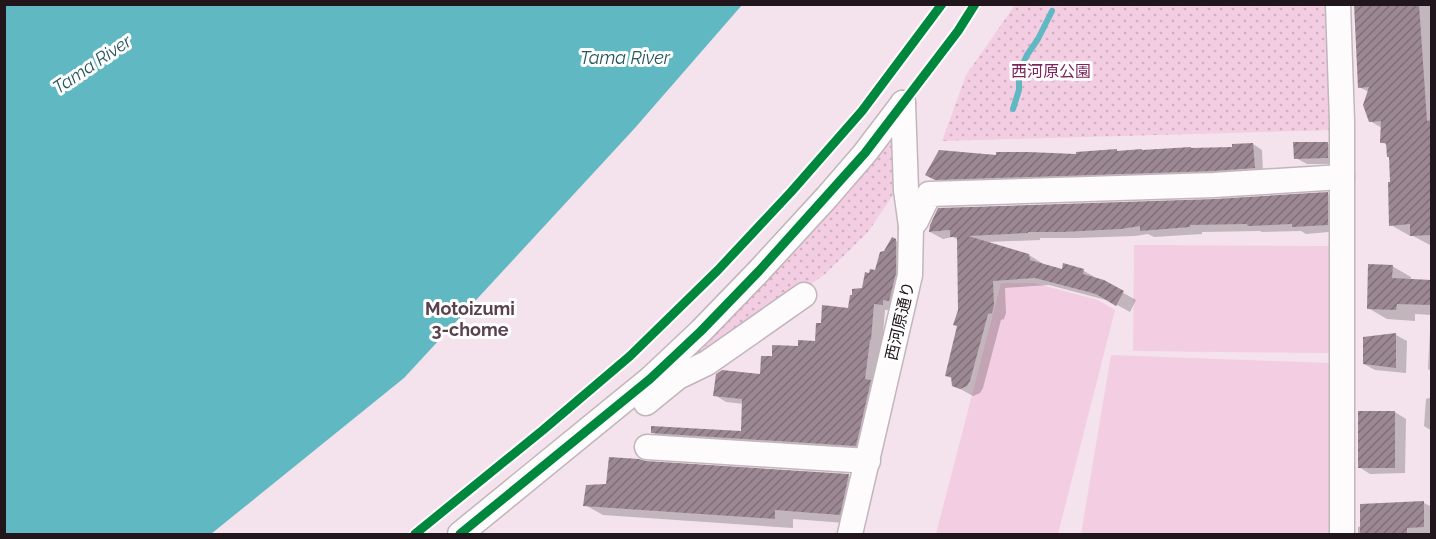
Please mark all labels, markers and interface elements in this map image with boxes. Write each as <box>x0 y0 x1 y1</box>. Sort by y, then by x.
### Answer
water label: Tama River <box>49 30 136 98</box>
water label: Tama River <box>580 47 671 68</box>
park label: 西河原公園 <box>1011 62 1091 81</box>
street label: 西河原通り <box>882 280 918 362</box>
district label: Motoizumi 3-chome <box>425 298 515 340</box>

